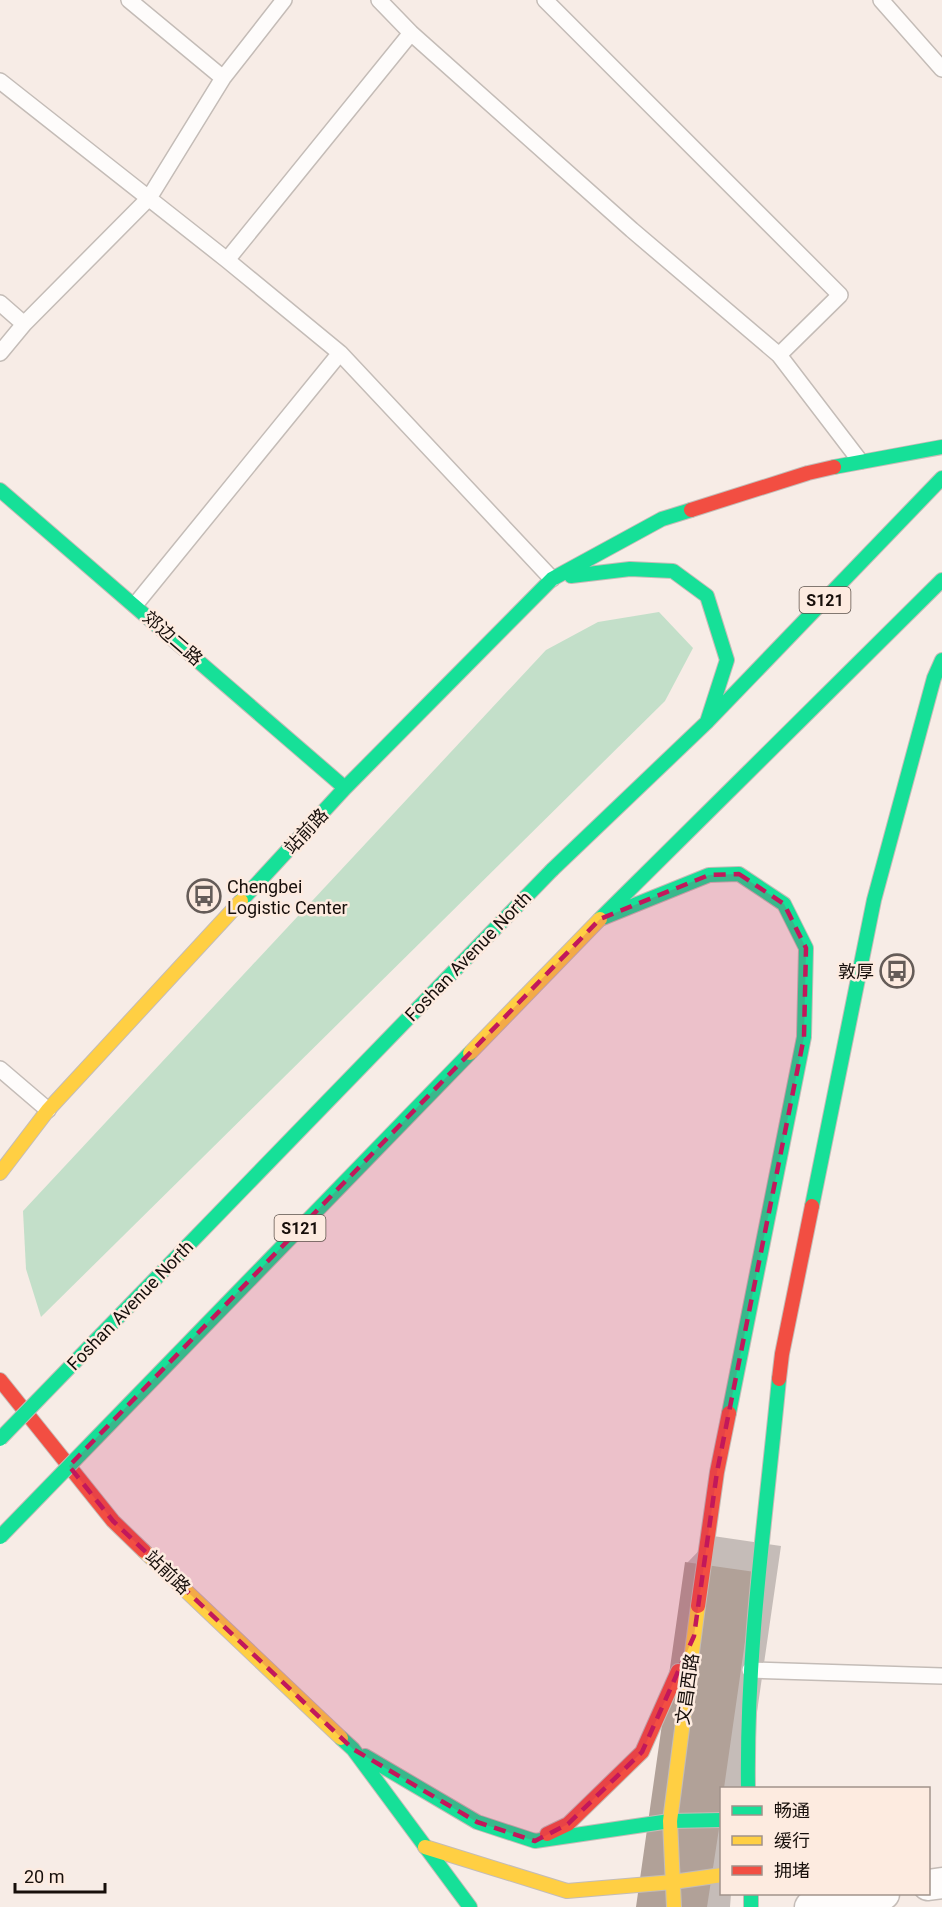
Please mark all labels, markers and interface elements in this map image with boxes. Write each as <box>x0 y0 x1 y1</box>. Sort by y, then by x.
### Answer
road number: S121 <box>800 587 850 613</box>
street label: 郊边二路 <box>139 606 207 670</box>
street label: 站前路 <box>280 804 332 858</box>
place label: Chengbei Logistic Center <box>227 876 348 918</box>
bus stop icon: Chengbei Logistic Center <box>186 878 222 914</box>
street label: Foshan Avenue North <box>401 887 535 1025</box>
bus stop icon: 敦厚 <box>879 953 915 989</box>
place label: 敦厚 <box>838 961 874 982</box>
road number: S121 <box>274 1215 326 1241</box>
street label: Foshan Avenue North <box>63 1236 197 1374</box>
street label: 站前路 <box>141 1546 195 1598</box>
street label: 文昌西路 <box>672 1652 702 1726</box>
legend <box>720 1787 930 1895</box>
text: 畅通 <box>774 1800 810 1821</box>
text: 缓行 <box>774 1830 810 1851</box>
scale bar <box>15 1856 105 1894</box>
text: 拥堵 <box>774 1860 810 1881</box>
text: 20 m <box>24 1866 64 1887</box>

